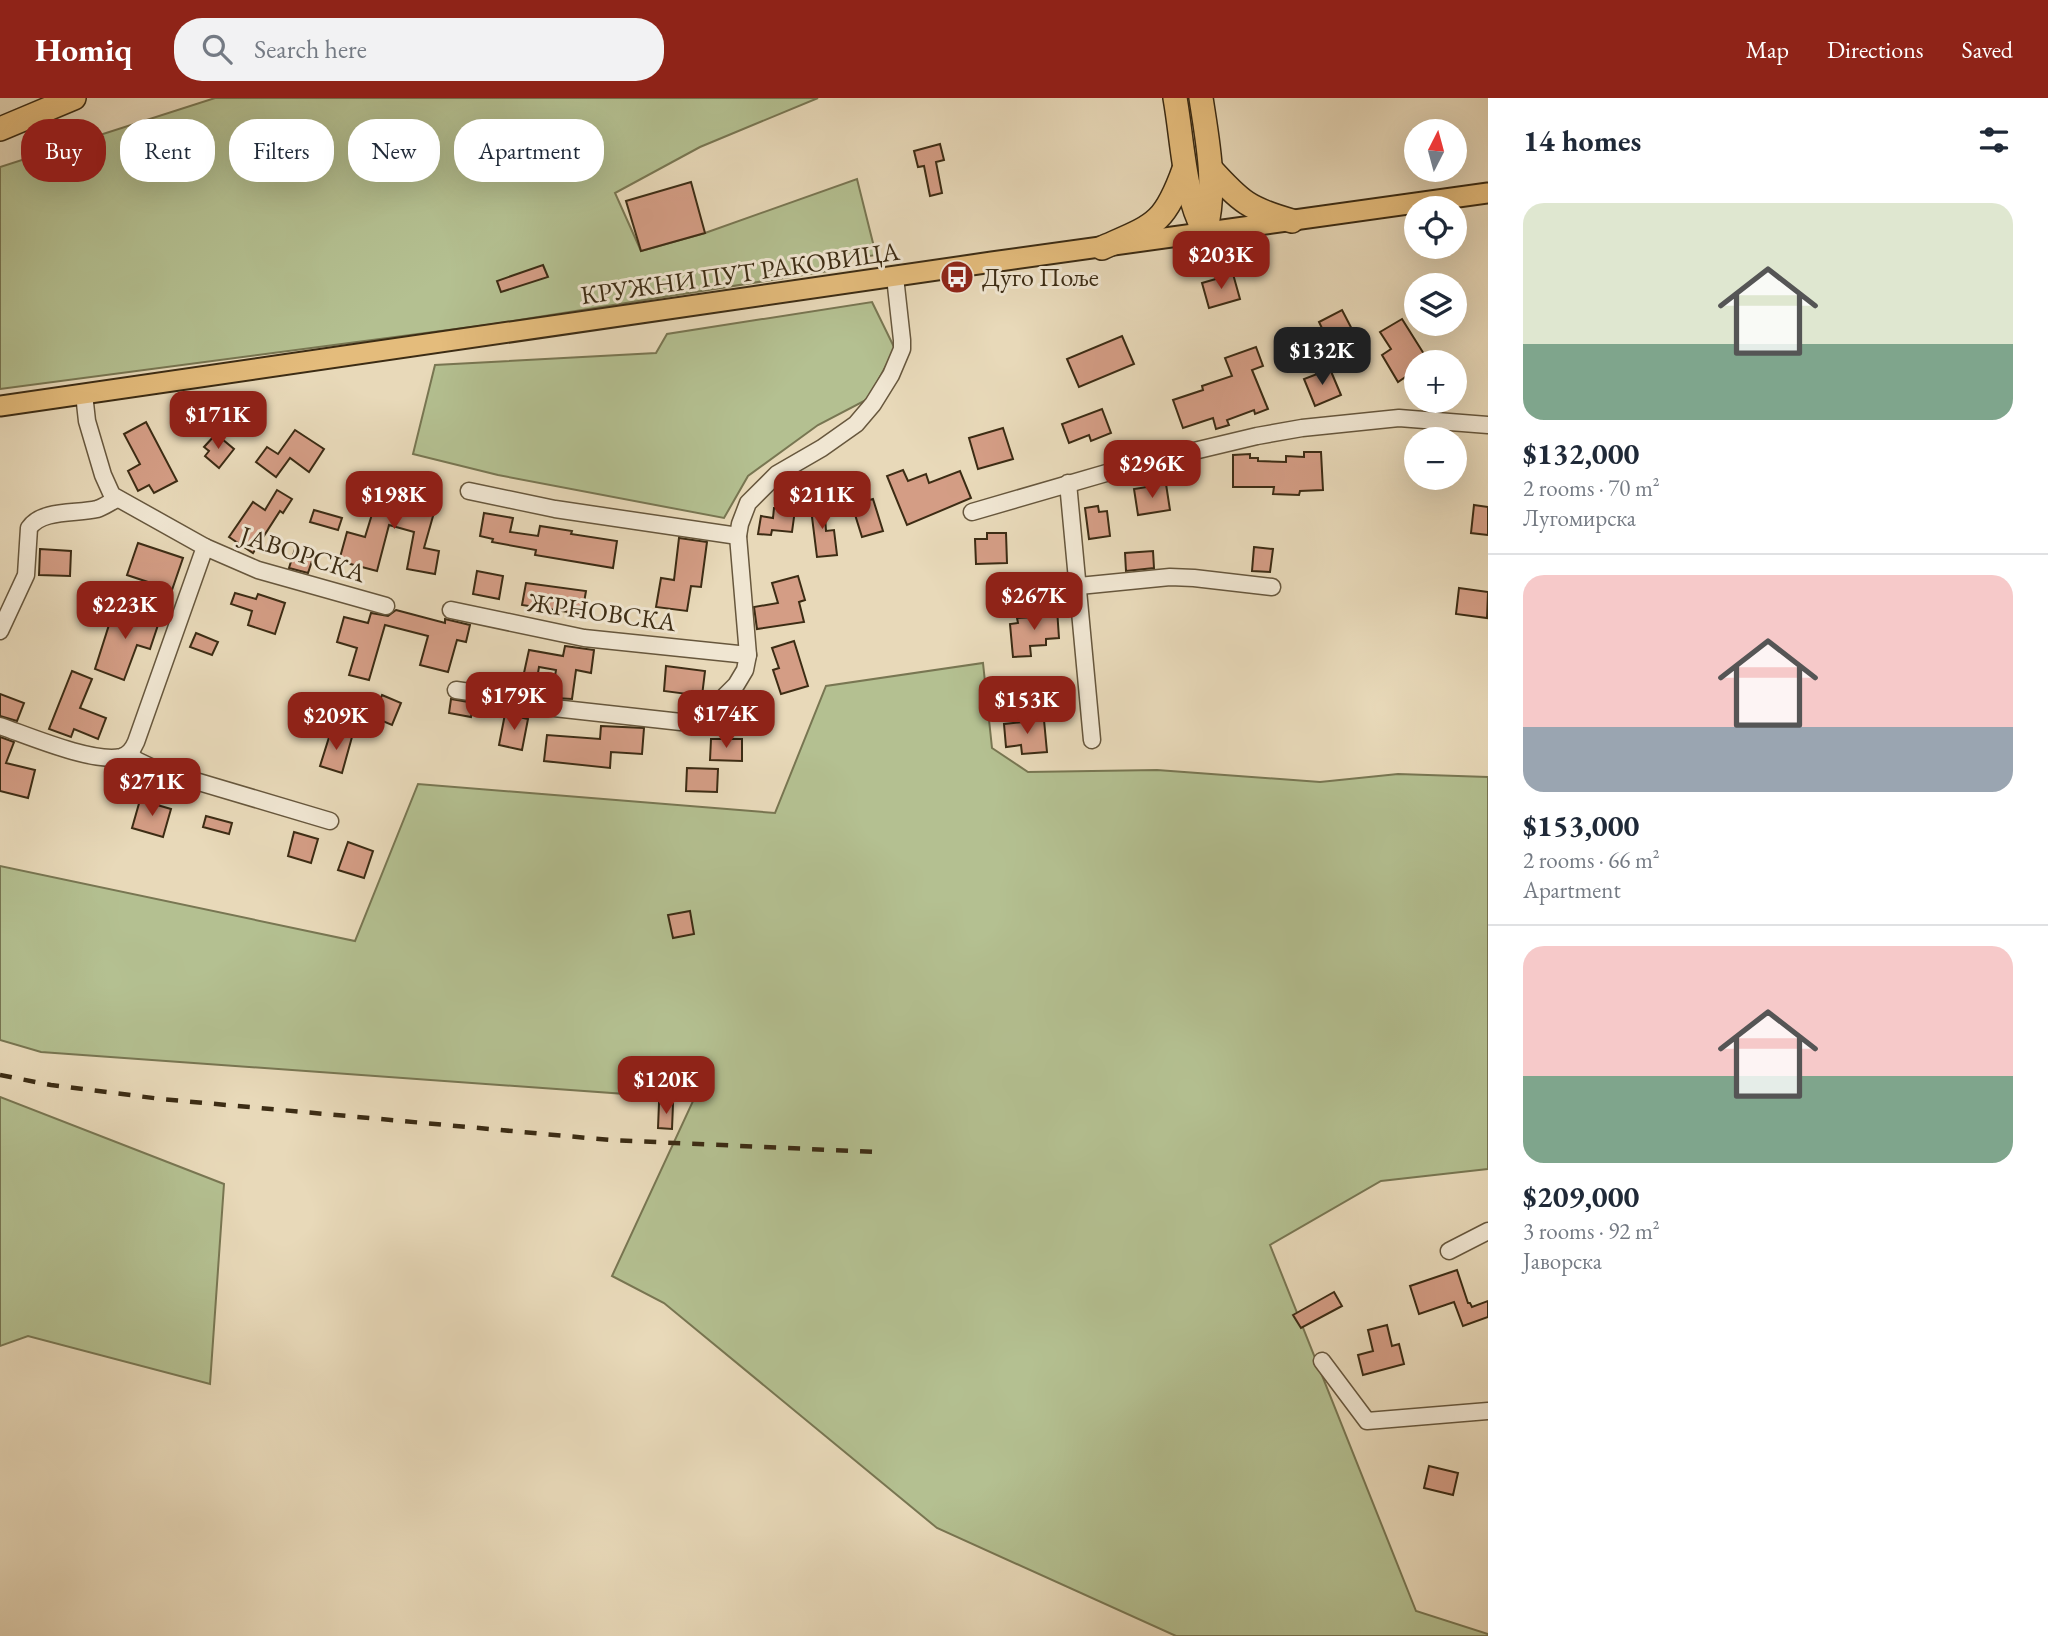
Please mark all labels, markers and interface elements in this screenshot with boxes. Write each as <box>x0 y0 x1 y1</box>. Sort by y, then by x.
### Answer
search box <box>174 18 664 81</box>
text: Homiq <box>35 28 132 71</box>
icon: search <box>198 30 236 68</box>
text: Search here <box>254 32 367 66</box>
text: Map <box>1746 34 1789 65</box>
text: Directions <box>1827 34 1924 65</box>
text: Saved <box>1962 34 2013 65</box>
chip: Buy <box>21 119 106 182</box>
chip: Rent <box>120 119 215 182</box>
chip: Filters <box>229 119 334 182</box>
chip: New <box>348 119 440 182</box>
chip: Apartment <box>454 119 604 182</box>
north arrow <box>1404 119 1466 182</box>
map controls <box>1404 119 1467 490</box>
text: 14 homes <box>1523 121 1641 160</box>
icon: filters <box>1975 121 2013 159</box>
button: locate <box>1404 196 1467 259</box>
pin: $203K <box>1172 232 1270 291</box>
street label: КРУЖНИ ПУТ РАКОВИЦА <box>578 234 903 312</box>
text: $203K <box>1189 239 1253 269</box>
icon: home <box>1705 248 1831 374</box>
bus stop icon: Дуго Поље <box>938 258 976 296</box>
place label: Дуго Поље <box>982 260 1099 294</box>
button: layers <box>1404 273 1467 336</box>
pin: $132K <box>1273 328 1371 387</box>
text: $132K <box>1290 335 1354 365</box>
button: + <box>1404 350 1467 413</box>
pin: $171K <box>169 392 267 451</box>
text: $171K <box>186 399 250 429</box>
button: − <box>1404 427 1467 490</box>
text: $132,000 <box>1523 434 1639 473</box>
pin: $296K <box>1103 440 1201 500</box>
text: $296K <box>1120 448 1184 478</box>
pin: $198K <box>345 472 443 531</box>
pin: $211K <box>773 472 871 531</box>
text: 2 rooms · 70 m² <box>1523 473 1660 503</box>
text: $198K <box>362 479 426 509</box>
text: $211K <box>790 479 854 509</box>
text: Лугомирска <box>1523 503 1636 533</box>
street label: ЈАВОРСКА <box>234 517 371 591</box>
pin: $267K <box>985 573 1083 632</box>
text: $267K <box>1002 580 1066 610</box>
pin: $223K <box>76 582 174 641</box>
street label: ЖРНОВСКА <box>525 585 679 639</box>
text: $223K <box>93 589 157 619</box>
icon: home <box>1705 620 1831 746</box>
pin: $179K <box>465 672 563 732</box>
pin: $153K <box>978 676 1076 736</box>
text: $179K <box>482 680 546 710</box>
text: $153K <box>995 684 1059 714</box>
pin: $174K <box>677 690 775 750</box>
pin: $209K <box>287 692 385 752</box>
text: $174K <box>694 698 758 728</box>
text: $209K <box>304 700 368 730</box>
pin: $271K <box>103 758 201 818</box>
text: $271K <box>120 766 184 796</box>
text: $153,000 <box>1523 806 1639 845</box>
text: 2 rooms · 66 m² <box>1523 845 1660 875</box>
text: Apartment <box>1523 875 1621 905</box>
icon: home <box>1705 991 1831 1117</box>
pin: $120K <box>617 1056 715 1116</box>
text: $120K <box>634 1064 698 1094</box>
text: $209,000 <box>1523 1177 1639 1216</box>
text: 3 rooms · 92 m² <box>1523 1216 1660 1246</box>
text: Јаворска <box>1523 1246 1602 1276</box>

